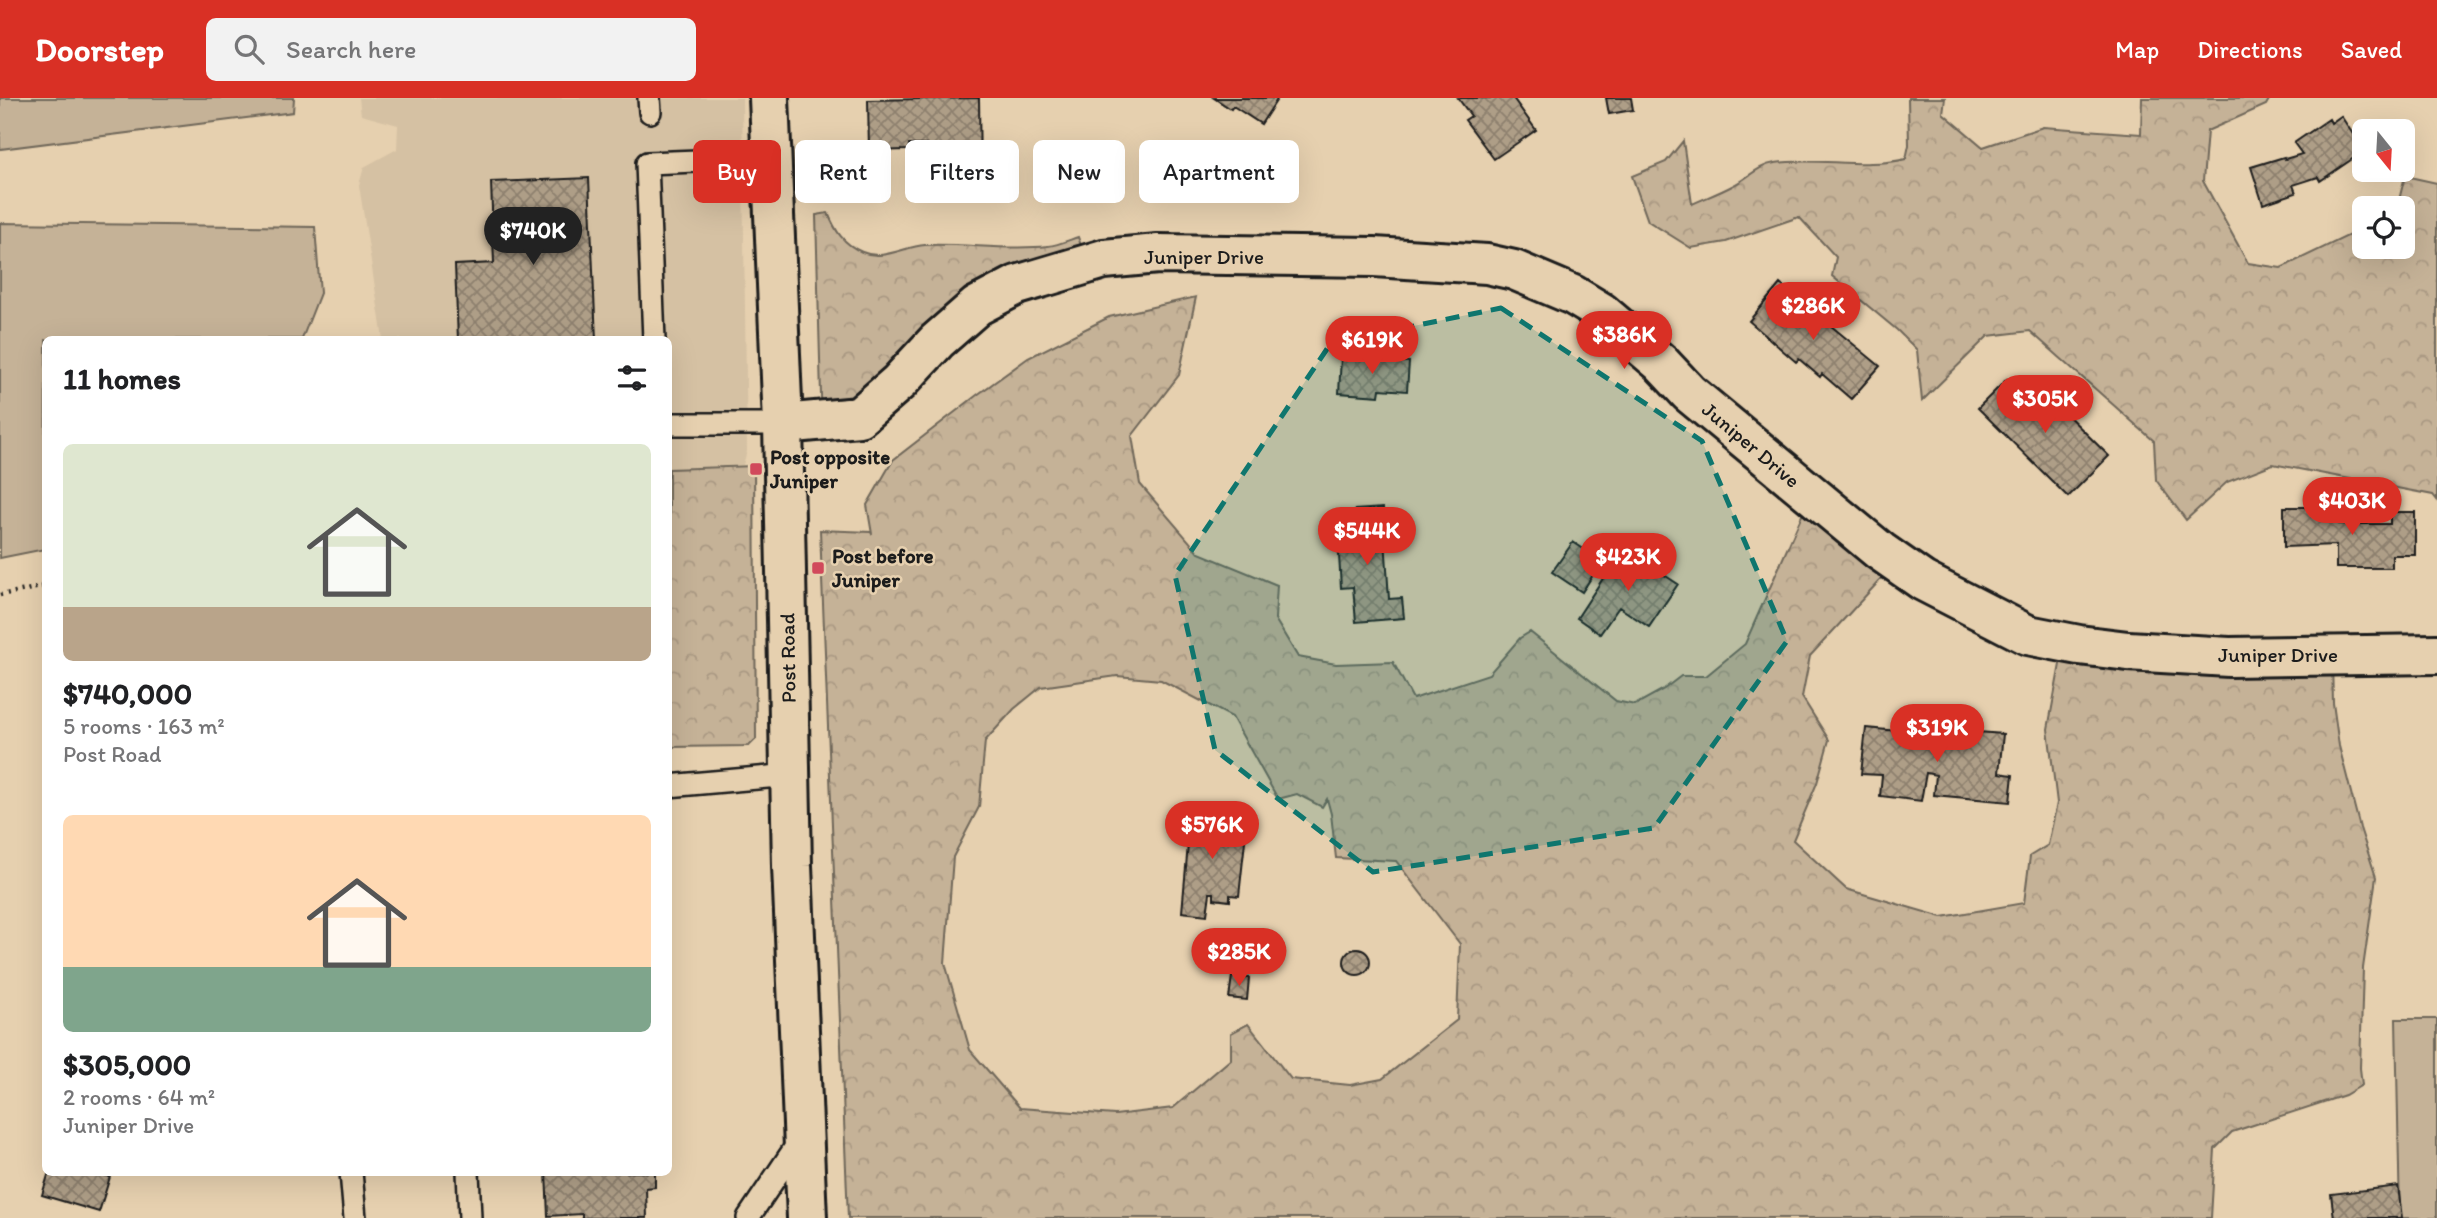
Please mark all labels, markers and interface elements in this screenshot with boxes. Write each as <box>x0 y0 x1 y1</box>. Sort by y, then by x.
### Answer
search box <box>206 18 696 81</box>
text: Doorstep <box>35 30 164 69</box>
icon: search <box>230 30 268 68</box>
text: Search here <box>286 33 416 65</box>
text: Map <box>2115 35 2159 64</box>
text: Directions <box>2197 35 2303 64</box>
text: Saved <box>2341 35 2402 64</box>
north arrow <box>2352 119 2415 182</box>
map controls <box>2352 119 2415 259</box>
chip: Buy <box>693 140 781 203</box>
chip: Rent <box>795 140 891 203</box>
chip: Filters <box>905 140 1019 203</box>
chip: New <box>1033 140 1125 203</box>
chip: Apartment <box>1139 140 1299 203</box>
button: locate <box>2352 196 2415 259</box>
pin: $740K <box>484 208 582 267</box>
text: $740K <box>500 216 566 244</box>
street label: Juniper Drive <box>1144 244 1264 269</box>
pin: $286K <box>1764 282 1862 342</box>
text: $286K <box>1781 291 1845 319</box>
pin: $386K <box>1575 312 1673 371</box>
pin: $619K <box>1323 316 1421 376</box>
text: $386K <box>1592 320 1656 348</box>
text: $619K <box>1341 325 1403 353</box>
icon: filters <box>613 359 651 397</box>
text: 11 homes <box>63 360 181 397</box>
pin: $305K <box>1996 376 2094 435</box>
text: $305K <box>2012 384 2078 412</box>
street label: Juniper Drive <box>1697 397 1805 493</box>
place label: Post opposite Juniper <box>769 444 890 494</box>
marker: Post opposite Juniper <box>748 461 764 477</box>
pin: $403K <box>2303 478 2401 537</box>
text: $403K <box>2319 486 2385 514</box>
icon: home <box>294 489 420 615</box>
pin: $544K <box>1318 508 1416 567</box>
text: $544K <box>1334 516 1400 544</box>
pin: $423K <box>1579 533 1677 593</box>
text: $423K <box>1596 542 1660 570</box>
place label: Post before Juniper <box>831 543 934 593</box>
marker: Post before Juniper <box>810 560 826 576</box>
street label: Post Road <box>774 612 801 703</box>
street label: Juniper Drive <box>2218 642 2338 667</box>
text: $740,000 <box>63 675 192 712</box>
pin: $319K <box>1888 704 1986 764</box>
text: 5 rooms · 163 m² <box>63 712 225 740</box>
text: $319K <box>1906 713 1968 741</box>
text: Post Road <box>63 740 162 768</box>
pin: $576K <box>1163 802 1261 861</box>
text: $576K <box>1181 810 1243 838</box>
icon: home <box>294 860 420 986</box>
pin: $285K <box>1190 928 1288 988</box>
text: $285K <box>1207 937 1271 965</box>
text: $305,000 <box>63 1046 191 1083</box>
text: 2 rooms · 64 m² <box>63 1083 215 1111</box>
text: Juniper Drive <box>63 1111 194 1139</box>

